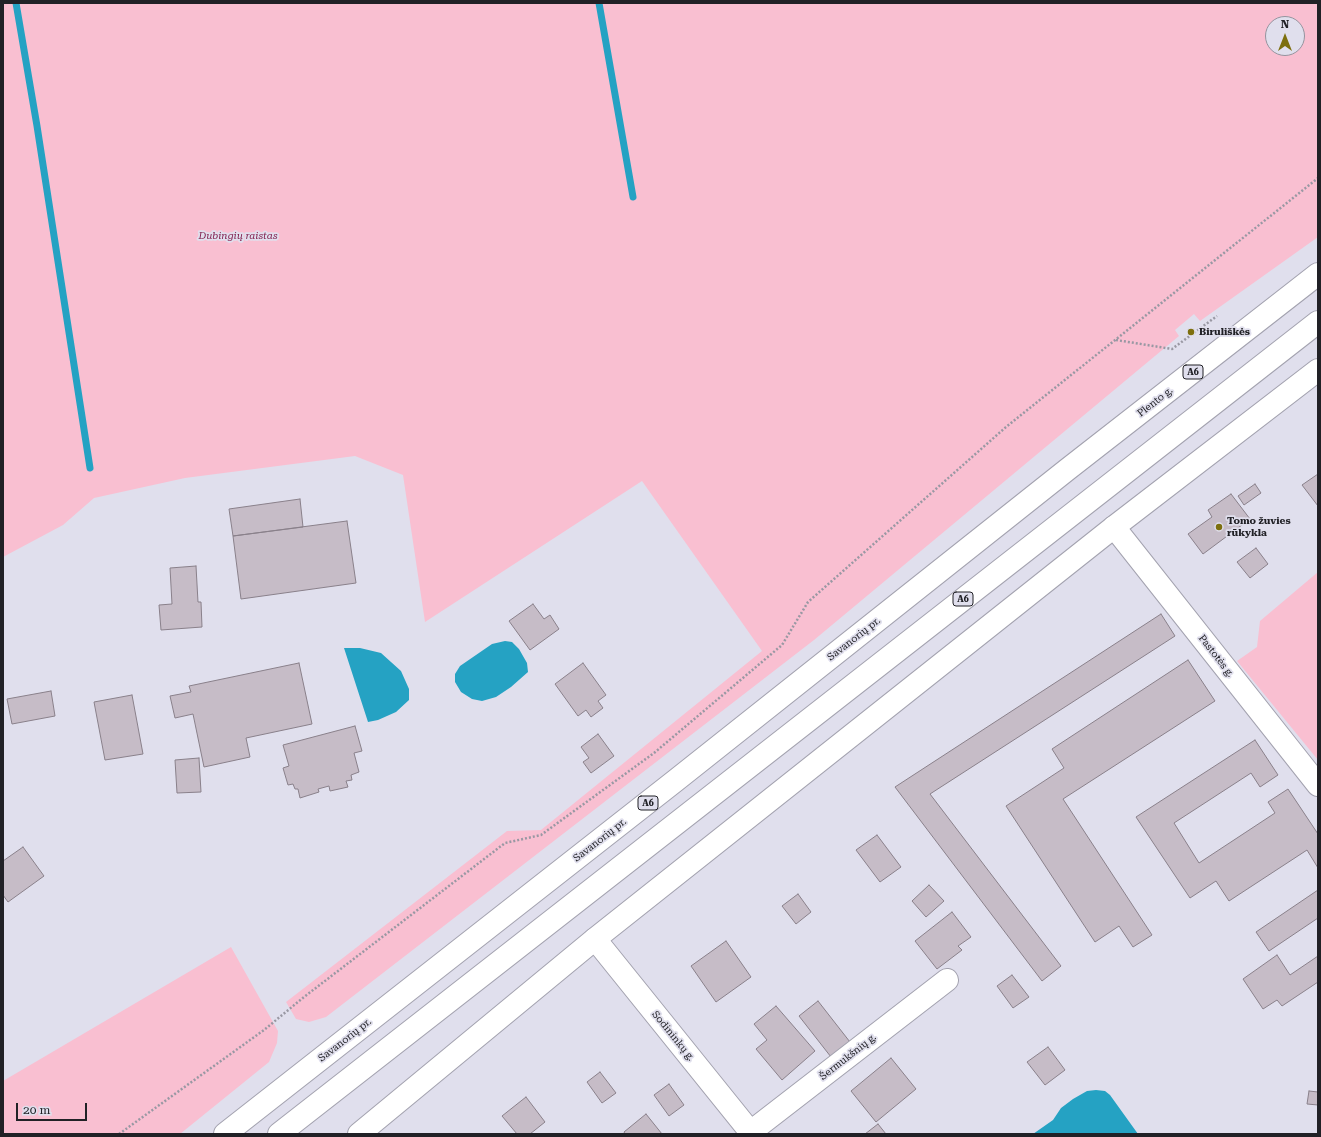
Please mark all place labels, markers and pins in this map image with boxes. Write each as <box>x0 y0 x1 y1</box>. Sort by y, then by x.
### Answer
place label: Biruliškės <box>1199 326 1250 338</box>
marker: Biruliškės <box>1186 327 1196 337</box>
place label: Tomo žuvies rūkykla <box>1227 515 1291 538</box>
marker: Tomo žuvies rūkykla <box>1214 522 1224 532</box>

